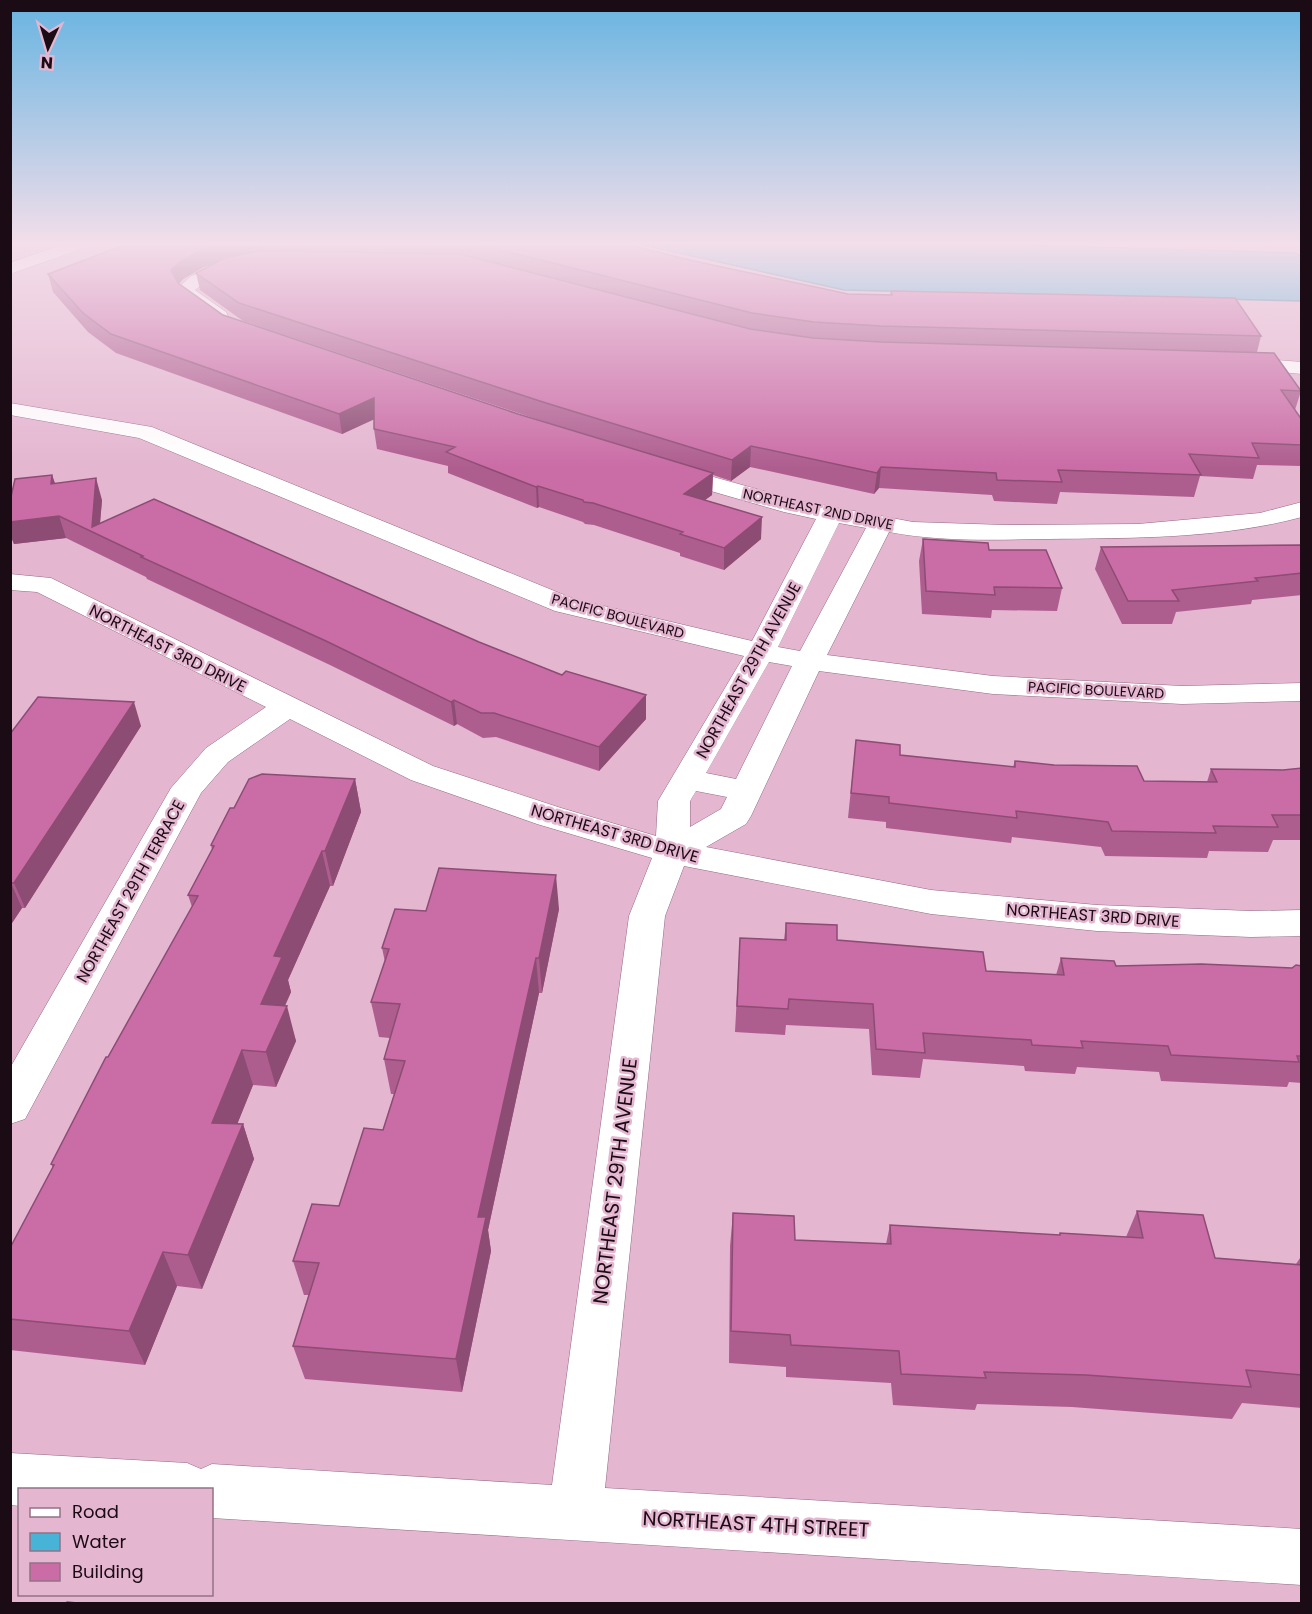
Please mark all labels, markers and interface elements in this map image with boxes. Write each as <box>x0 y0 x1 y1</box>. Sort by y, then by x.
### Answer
north arrow <box>18 18 78 78</box>
text: N <box>40 51 54 74</box>
street label: NORTHEAST 2ND DRIVE <box>741 483 895 535</box>
street label: NORTHEAST 29TH AVENUE <box>690 578 806 762</box>
street label: PACIFIC BOULEVARD <box>550 589 687 643</box>
street label: NORTHEAST 3RD DRIVE <box>85 599 250 698</box>
street label: PACIFIC BOULEVARD <box>1027 676 1165 704</box>
street label: NORTHEAST 29TH TERRACE <box>71 796 190 987</box>
street label: NORTHEAST 3RD DRIVE <box>528 799 701 868</box>
street label: NORTHEAST 3RD DRIVE <box>1006 898 1180 933</box>
street label: NORTHEAST 29TH AVENUE <box>586 1057 644 1305</box>
legend <box>18 1488 213 1596</box>
text: Road <box>72 1499 119 1524</box>
street label: NORTHEAST 4TH STREET <box>642 1504 870 1544</box>
text: Water <box>72 1529 126 1554</box>
text: Building <box>72 1559 144 1584</box>

